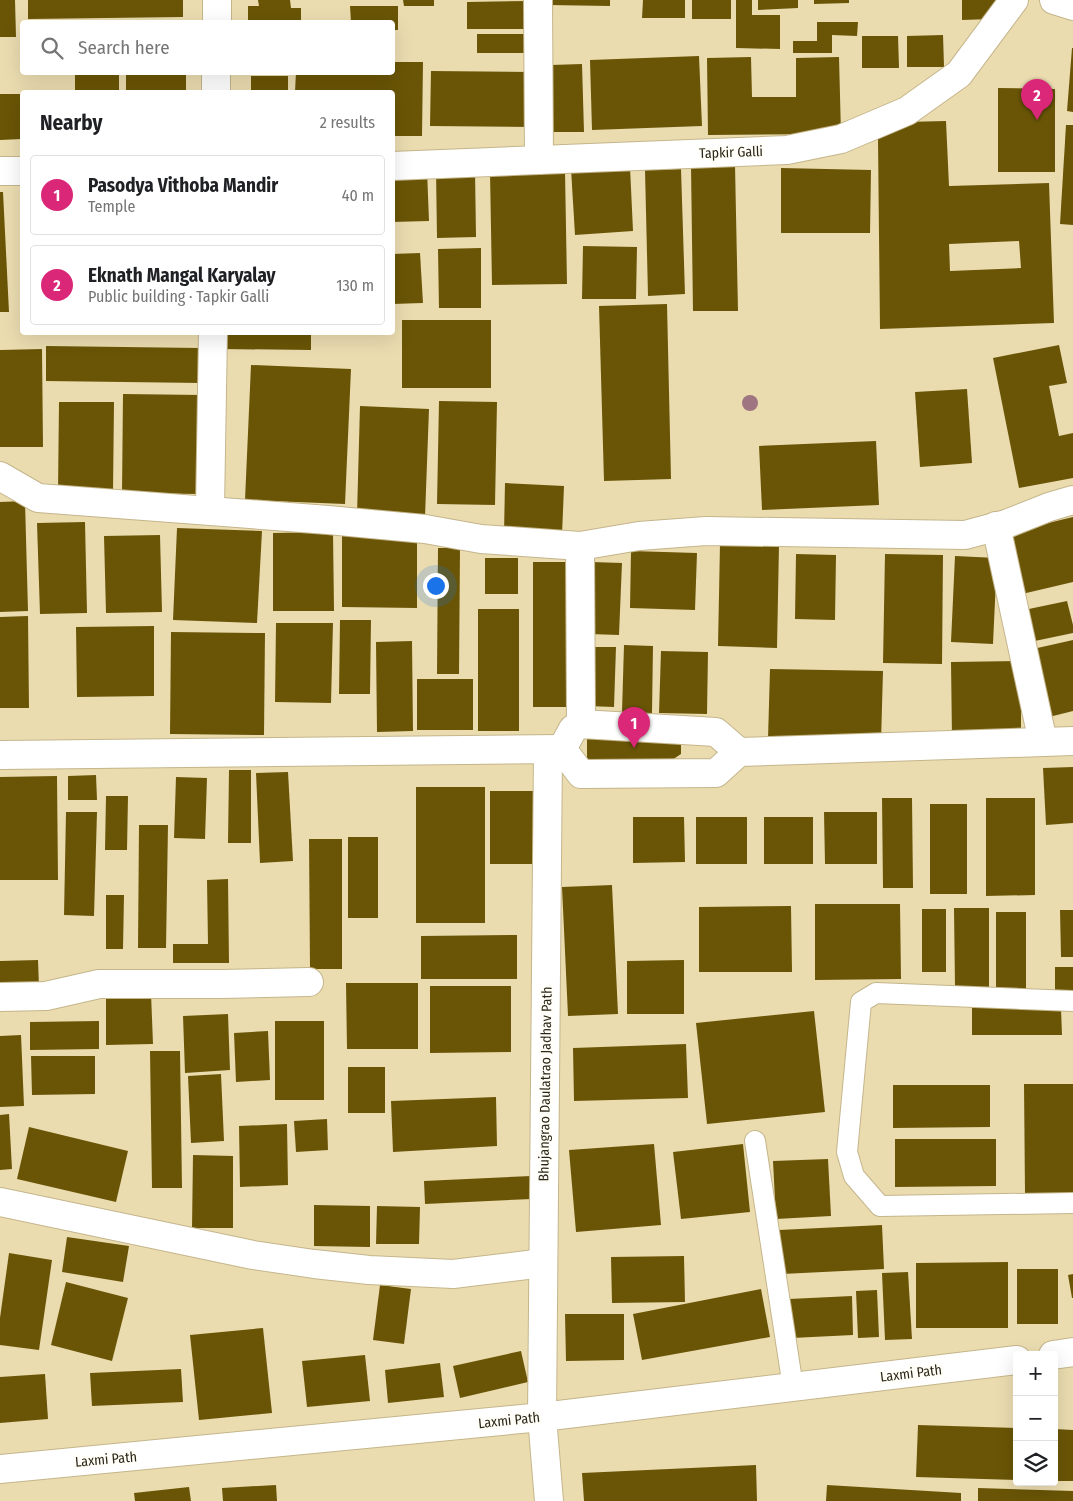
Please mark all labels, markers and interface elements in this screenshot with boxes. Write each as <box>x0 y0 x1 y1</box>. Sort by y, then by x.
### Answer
search box <box>20 20 395 75</box>
icon: search <box>38 34 66 62</box>
text: Search here <box>78 36 170 59</box>
pin: 2 <box>1021 79 1053 120</box>
text: Nearby <box>40 110 102 136</box>
text: 2 results <box>320 113 375 132</box>
street label: Tapkir Galli <box>699 143 763 162</box>
text: Pasodya Vithoba Mandir <box>88 174 278 197</box>
text: 1 <box>54 186 60 205</box>
text: 40 m <box>342 186 374 205</box>
text: Temple <box>88 197 135 216</box>
text: Eknath Mangal Karyalay <box>88 264 276 287</box>
text: 2 <box>53 276 61 295</box>
text: 130 m <box>336 276 374 295</box>
text: Public building · Tapkir Galli <box>88 287 269 306</box>
your location <box>423 573 449 599</box>
pin: 1 <box>618 707 650 748</box>
street label: Bhujangrao Daulatrao Jadhav Path <box>535 986 556 1182</box>
map controls <box>1013 1351 1058 1486</box>
button: + <box>1013 1351 1058 1396</box>
street label: Laxmi Path <box>879 1361 943 1386</box>
button: − <box>1013 1396 1058 1441</box>
street label: Laxmi Path <box>477 1409 541 1432</box>
button: layers <box>1013 1441 1058 1486</box>
street label: Laxmi Path <box>74 1448 138 1471</box>

